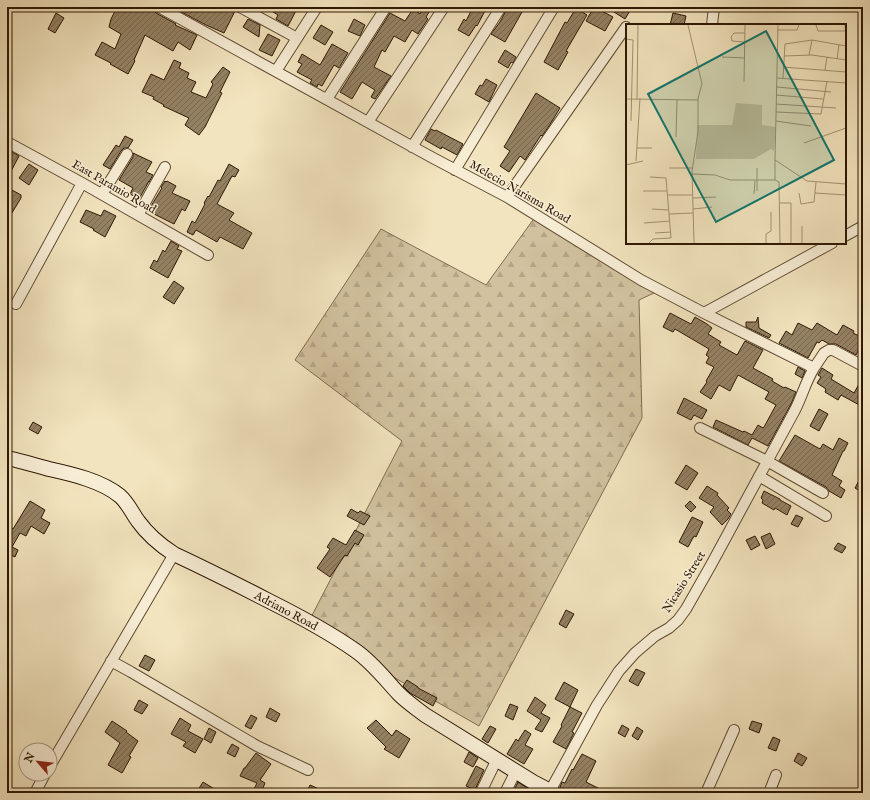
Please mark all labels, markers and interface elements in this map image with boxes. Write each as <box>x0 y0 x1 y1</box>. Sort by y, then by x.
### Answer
inset map <box>626 24 846 244</box>
street label: East Paramio Road <box>69 157 159 217</box>
street label: Melecio Narisma Road <box>467 157 574 227</box>
street label: Nicasio Street <box>659 548 709 616</box>
street label: Adriano Road <box>251 587 321 634</box>
north arrow <box>18 742 58 782</box>
text: N <box>21 750 39 766</box>

